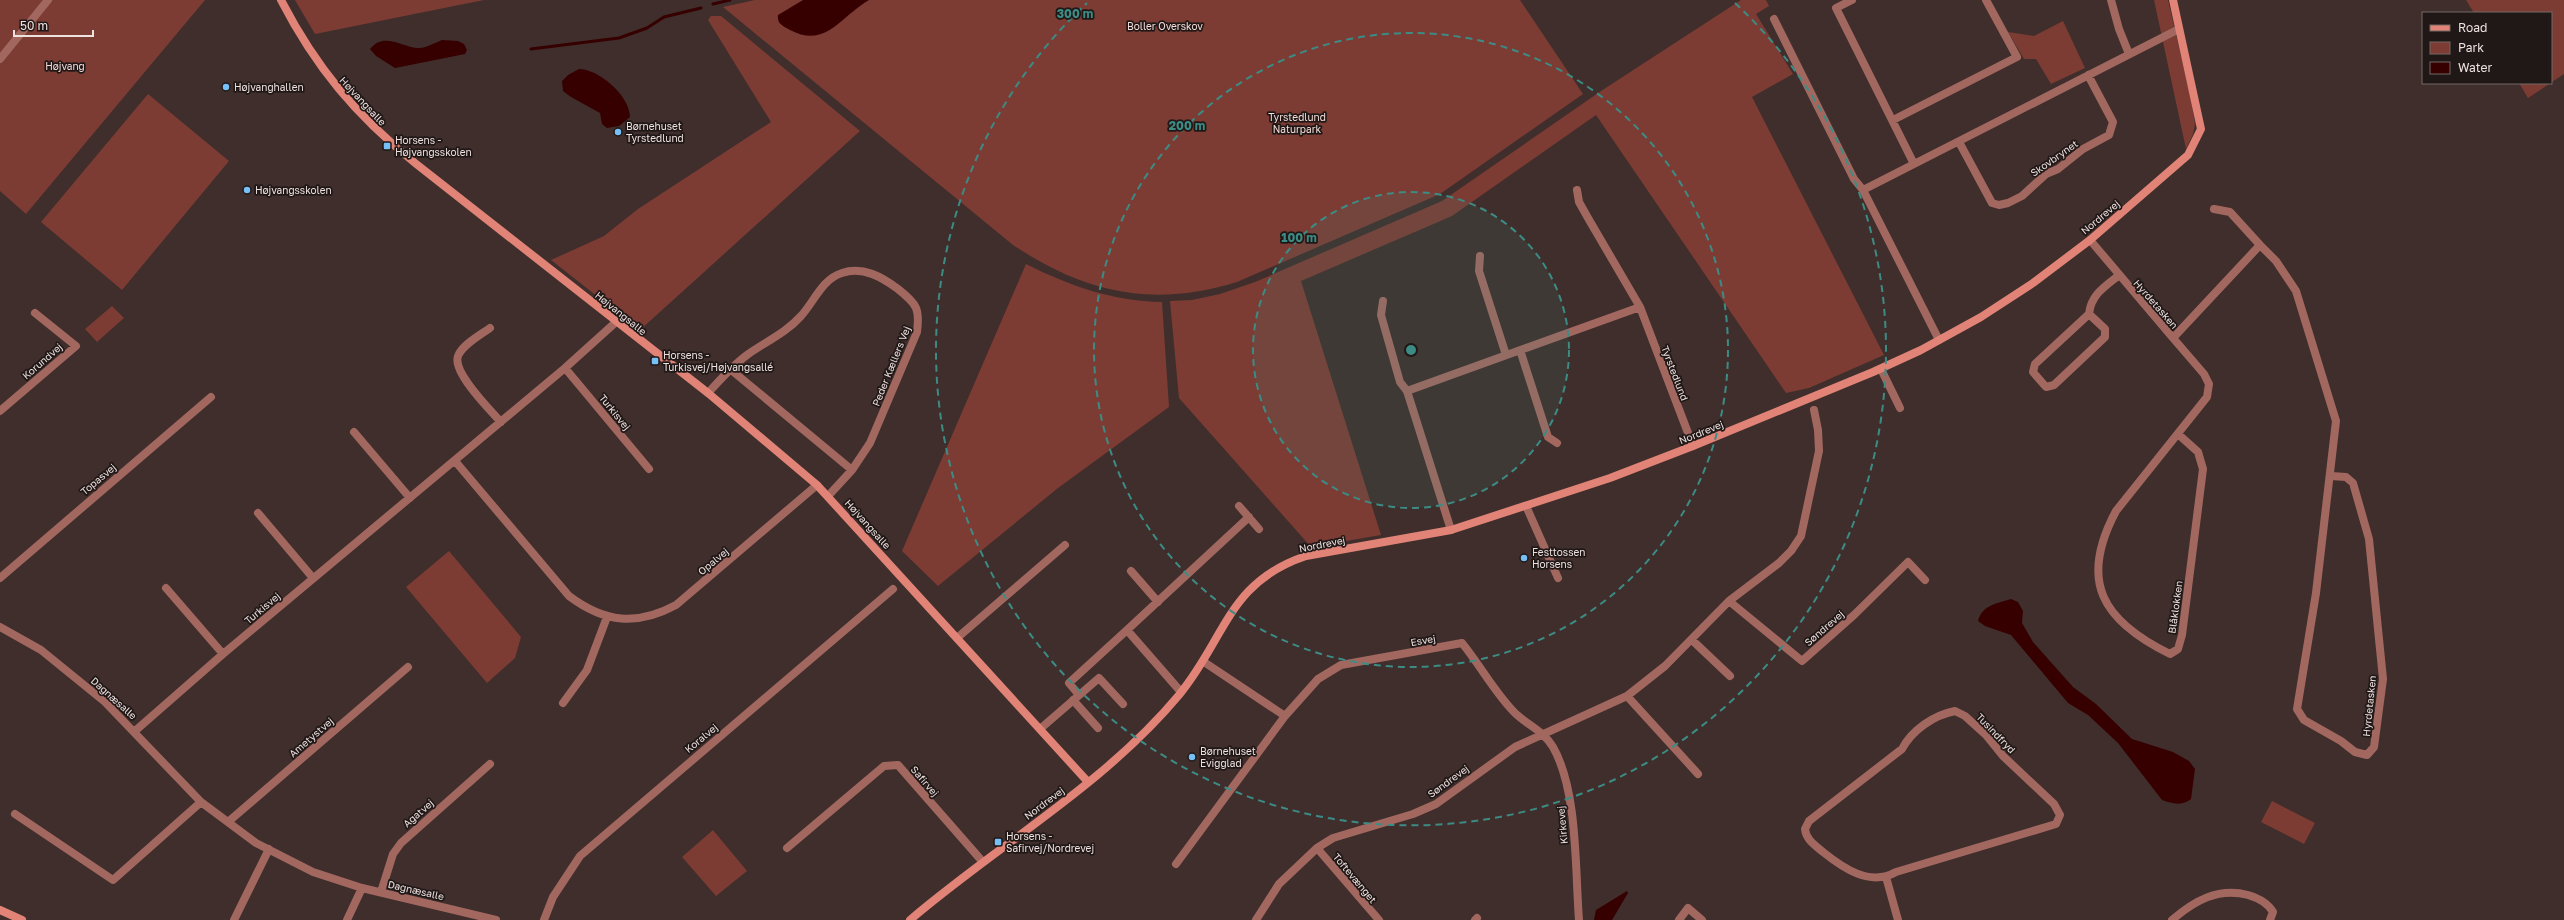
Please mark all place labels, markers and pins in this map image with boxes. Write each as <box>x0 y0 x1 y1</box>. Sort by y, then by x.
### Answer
place label: Højvanghallen <box>234 81 304 93</box>
marker: Højvanghallen <box>221 82 231 92</box>
place label: Børnehuset Tyrstedlund <box>626 120 684 144</box>
marker: Børnehuset Tyrstedlund <box>613 127 623 137</box>
place label: Horsens - Højvangsskolen <box>395 134 472 158</box>
marker: Horsens - Højvangsskolen <box>382 141 392 151</box>
place label: Højvangsskolen <box>255 184 332 196</box>
marker: Højvangsskolen <box>242 185 252 195</box>
centre of rings <box>1404 343 1418 357</box>
place label: Horsens - Turkisvej/Højvangsallé <box>663 349 773 373</box>
marker: Horsens - Turkisvej/Højvangsallé <box>650 356 660 366</box>
place label: Festtossen Horsens <box>1532 546 1585 570</box>
marker: Festtossen Horsens <box>1519 553 1529 563</box>
place label: Børnehuset Evigglad <box>1200 745 1256 769</box>
marker: Børnehuset Evigglad <box>1187 752 1197 762</box>
place label: Horsens - Safirvej/Nordrevej <box>1006 830 1094 854</box>
marker: Horsens - Safirvej/Nordrevej <box>993 837 1003 847</box>

